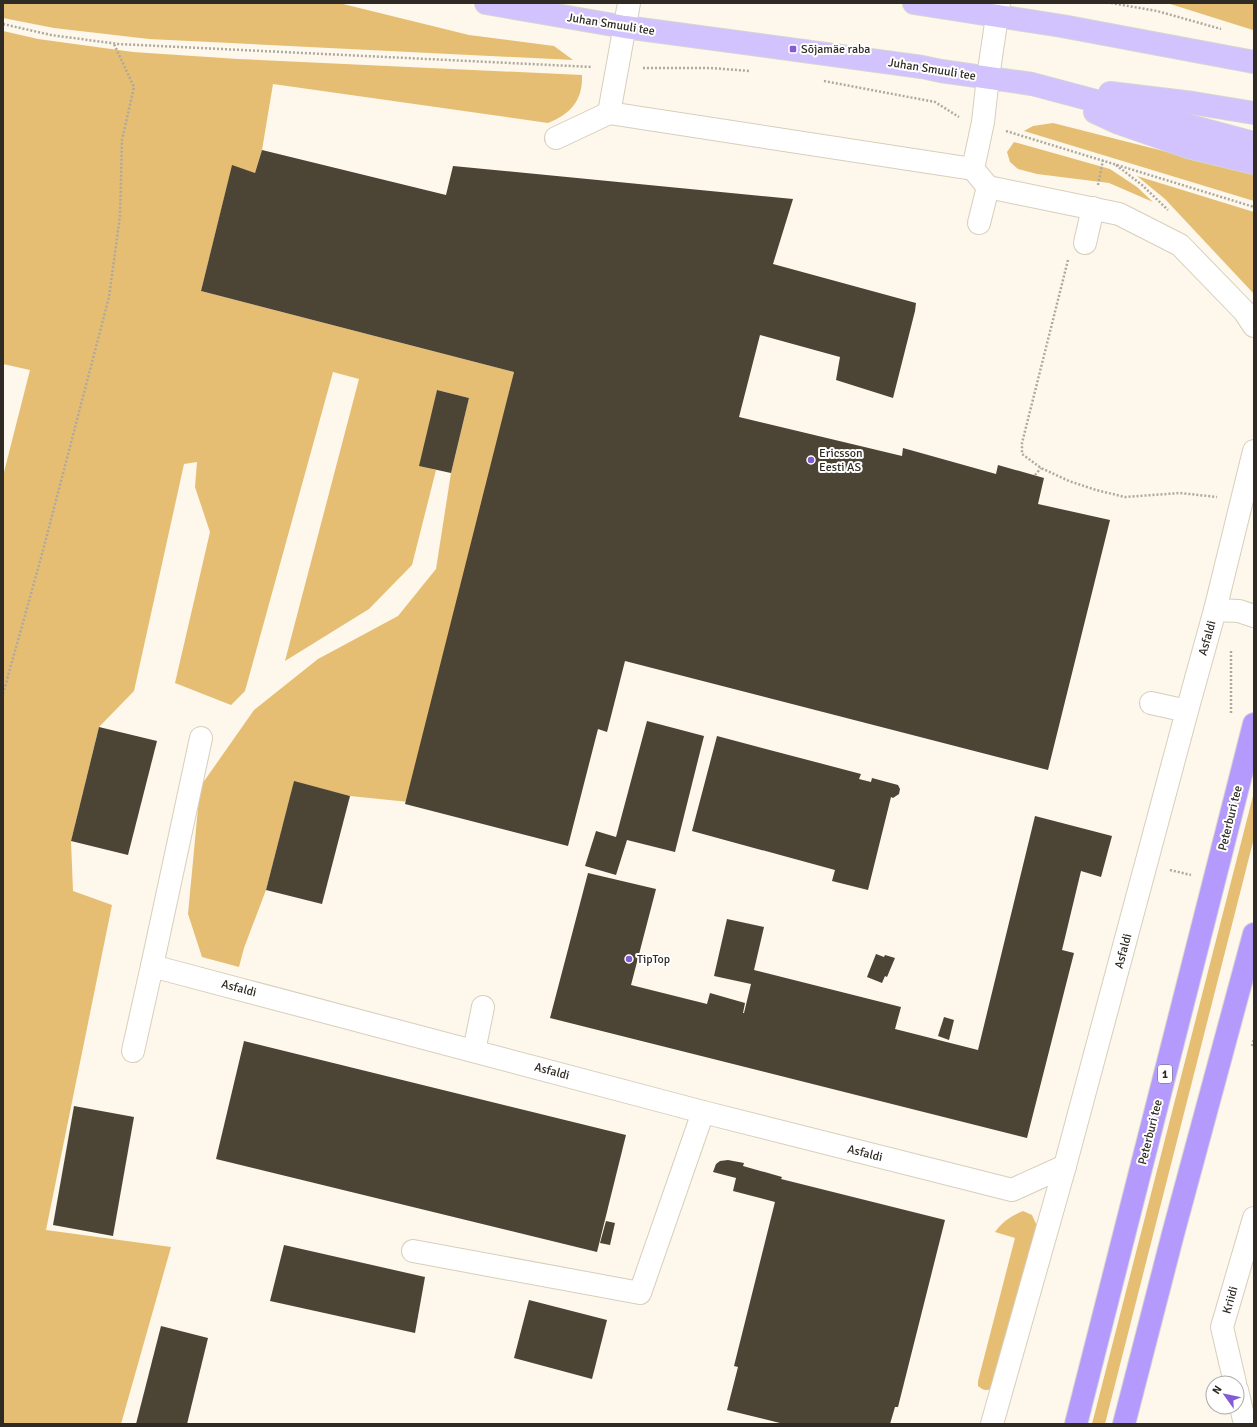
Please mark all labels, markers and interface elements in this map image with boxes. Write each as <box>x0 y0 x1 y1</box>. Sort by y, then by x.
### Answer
street label: Juhan Smuuli tee <box>566 10 656 39</box>
place label: Sõjamäe raba <box>801 42 870 57</box>
marker: Sõjamäe raba <box>788 44 798 54</box>
street label: Juhan Smuuli tee <box>887 55 977 84</box>
place label: Ericsson Eesti AS <box>819 446 863 475</box>
marker: Ericsson Eesti AS <box>806 455 816 465</box>
street label: Asfaldi <box>1195 619 1220 657</box>
street label: Peterburi tee <box>1215 784 1246 852</box>
street label: Asfaldi <box>1112 932 1135 970</box>
place label: TipTop <box>637 952 670 967</box>
marker: TipTop <box>624 954 634 964</box>
street label: Asfaldi <box>220 977 258 1000</box>
street label: Asfaldi <box>533 1060 571 1083</box>
road number: 1 <box>1158 1065 1172 1083</box>
street label: Peterburi tee <box>1135 1098 1166 1166</box>
street label: Asfaldi <box>846 1142 884 1165</box>
street label: Kriidi <box>1219 1285 1242 1316</box>
north arrow <box>1205 1375 1245 1415</box>
text: N <box>1209 1383 1225 1397</box>

